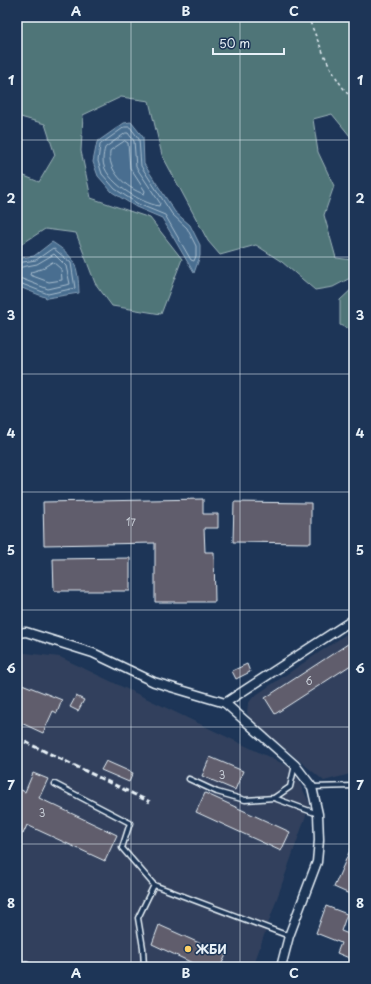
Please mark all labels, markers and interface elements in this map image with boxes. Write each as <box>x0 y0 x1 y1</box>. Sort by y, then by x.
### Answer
text: A <box>71 1 81 20</box>
text: B <box>182 1 191 20</box>
text: C <box>289 1 299 20</box>
scale bar <box>213 30 284 56</box>
text: 50 m <box>219 34 250 52</box>
text: 1 <box>8 70 14 89</box>
text: 1 <box>357 70 363 89</box>
text: 2 <box>6 188 16 207</box>
text: 2 <box>355 188 365 207</box>
text: 3 <box>7 305 16 324</box>
text: 3 <box>356 305 365 324</box>
text: 4 <box>7 423 16 442</box>
text: 4 <box>356 423 365 442</box>
house number: 17 <box>126 514 137 529</box>
text: 5 <box>7 540 15 559</box>
text: 5 <box>356 540 364 559</box>
text: 6 <box>6 658 16 677</box>
text: 6 <box>355 658 365 677</box>
house number: 6 <box>305 673 313 688</box>
house number: 3 <box>219 767 225 782</box>
text: 7 <box>7 775 15 794</box>
text: 7 <box>356 775 364 794</box>
house number: 3 <box>39 805 45 820</box>
text: 8 <box>7 893 15 912</box>
text: 8 <box>356 893 364 912</box>
place label: ЖБИ <box>195 940 227 958</box>
marker: ЖБИ <box>183 944 193 954</box>
text: A <box>71 963 81 982</box>
text: B <box>182 963 191 982</box>
text: C <box>289 963 299 982</box>

